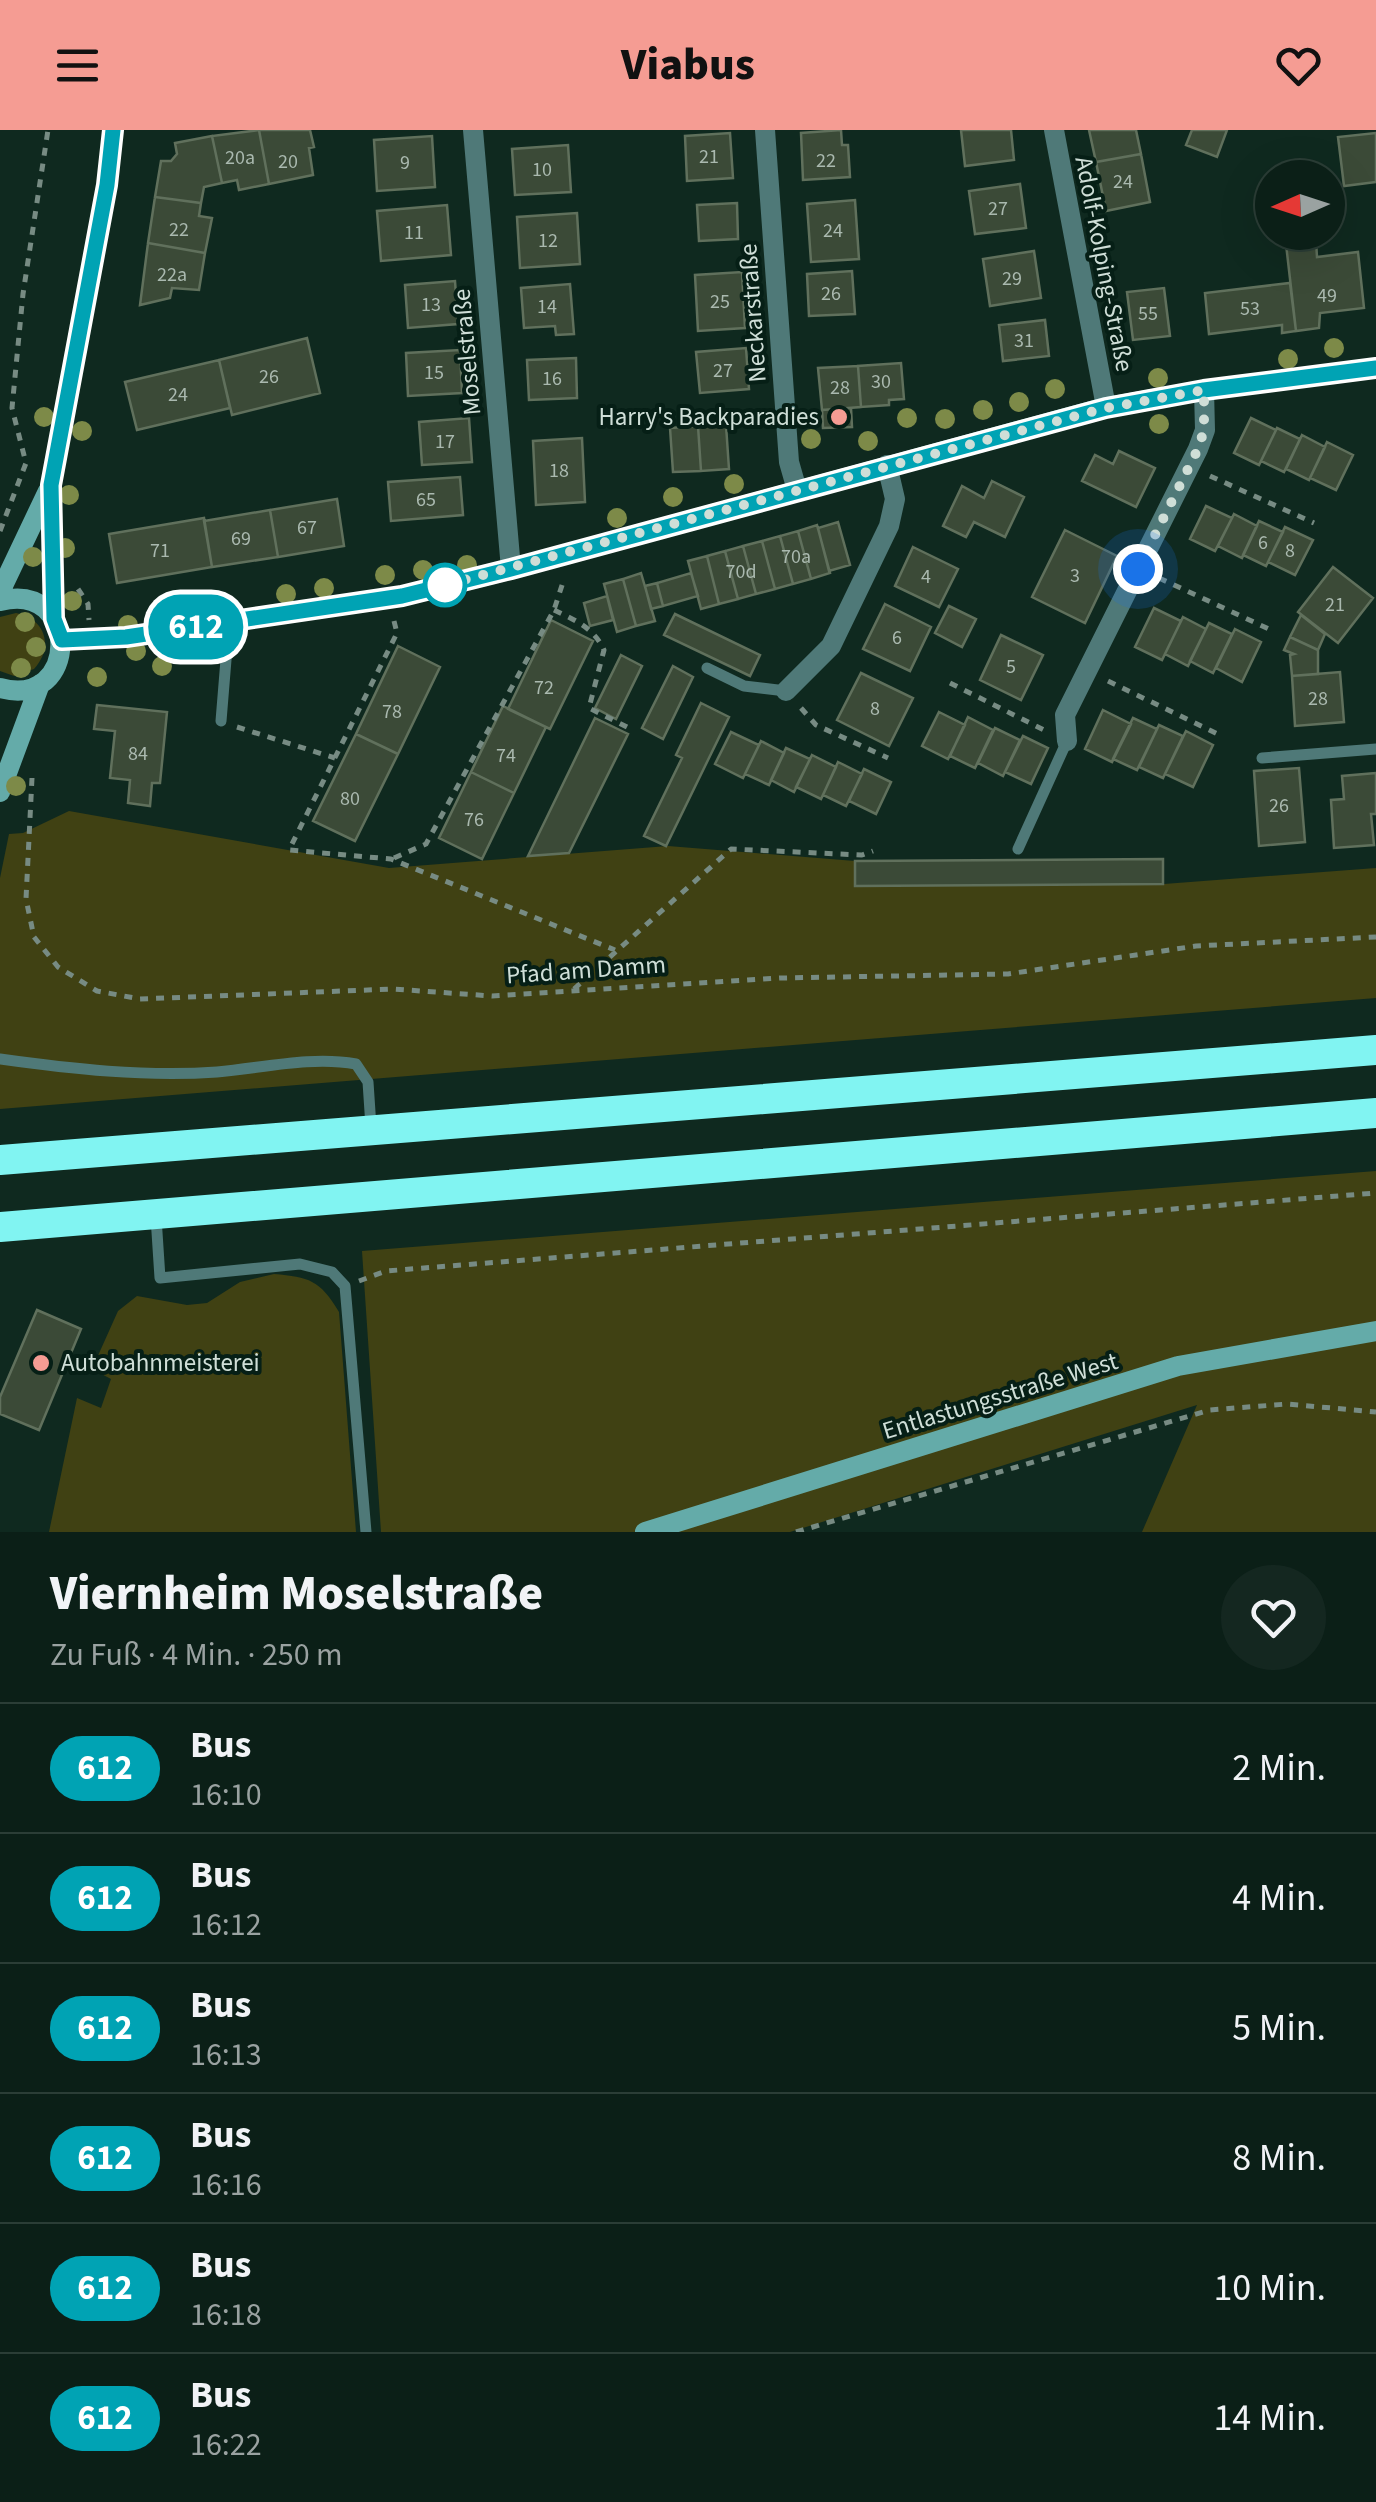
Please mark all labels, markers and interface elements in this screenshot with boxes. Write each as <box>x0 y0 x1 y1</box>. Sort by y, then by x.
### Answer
text: Viabus <box>621 33 755 97</box>
icon: menu <box>50 38 105 93</box>
icon: heart <box>1271 38 1326 93</box>
house number: 21 <box>699 143 719 171</box>
house number: 20a <box>225 144 255 172</box>
house number: 22 <box>816 147 836 175</box>
house number: 20 <box>278 148 298 176</box>
house number: 9 <box>400 149 410 177</box>
street label: Adolf-Kolping-Straße <box>1065 153 1143 375</box>
house number: 10 <box>532 156 552 184</box>
north arrow <box>1255 160 1345 250</box>
map controls <box>1255 160 1345 250</box>
house number: 24 <box>1113 168 1133 196</box>
house number: 27 <box>988 195 1008 223</box>
house number: 22 <box>169 216 189 244</box>
house number: 24 <box>823 217 843 245</box>
house number: 11 <box>404 219 424 247</box>
house number: 12 <box>538 227 558 255</box>
street label: Neckarstraße <box>730 242 776 384</box>
house number: 22a <box>157 261 187 289</box>
house number: 29 <box>1002 265 1022 293</box>
house number: 26 <box>821 280 841 308</box>
house number: 49 <box>1317 282 1337 310</box>
street label: Moselstraße <box>444 287 490 417</box>
house number: 25 <box>710 288 730 316</box>
house number: 13 <box>421 291 441 319</box>
house number: 14 <box>537 293 557 321</box>
house number: 53 <box>1240 295 1260 323</box>
house number: 55 <box>1138 300 1158 328</box>
house number: 31 <box>1014 327 1034 355</box>
house number: 27 <box>713 357 733 385</box>
house number: 15 <box>424 359 444 387</box>
house number: 26 <box>259 363 279 391</box>
house number: 16 <box>542 365 562 393</box>
house number: 30 <box>871 368 891 396</box>
house number: 28 <box>830 374 850 402</box>
house number: 24 <box>168 381 188 409</box>
place label: Harry's Backparadies <box>598 399 819 435</box>
marker: Harry's Backparadies <box>828 406 850 428</box>
house number: 17 <box>435 428 455 456</box>
house number: 18 <box>549 457 569 485</box>
house number: 65 <box>416 486 436 514</box>
house number: 67 <box>297 514 317 542</box>
house number: 69 <box>231 525 251 553</box>
house number: 6 <box>1258 529 1268 557</box>
house number: 71 <box>150 537 170 565</box>
house number: 8 <box>1285 537 1295 565</box>
house number: 70a <box>781 543 811 571</box>
your location <box>1113 544 1163 594</box>
house number: 70d <box>726 558 756 586</box>
house number: 3 <box>1070 562 1080 590</box>
house number: 4 <box>921 563 931 591</box>
unlabelled marker <box>424 564 466 606</box>
house number: 21 <box>1325 591 1345 619</box>
line badge: 612 <box>138 594 254 660</box>
text: 612 <box>168 602 224 652</box>
house number: 6 <box>892 624 902 652</box>
house number: 5 <box>1006 653 1016 681</box>
house number: 72 <box>534 674 554 702</box>
house number: 28 <box>1308 685 1328 713</box>
house number: 8 <box>870 695 880 723</box>
house number: 78 <box>382 698 402 726</box>
house number: 84 <box>128 740 148 768</box>
house number: 74 <box>496 742 516 770</box>
house number: 80 <box>340 785 360 813</box>
house number: 26 <box>1269 792 1289 820</box>
house number: 76 <box>464 806 484 834</box>
street label: Pfad am Damm <box>505 946 667 994</box>
street label: Entlastungsstraße West <box>878 1343 1123 1449</box>
place label: Autobahnmeisterei <box>61 1345 260 1381</box>
marker: Autobahnmeisterei <box>30 1352 52 1374</box>
text: Viernheim Moselstraße <box>50 1560 543 1628</box>
button: heart <box>1221 1565 1326 1670</box>
text: Zu Fuß · 4 Min. · 250 m <box>50 1632 343 1678</box>
text: Bus <box>190 1718 251 1772</box>
text: 2 Min. <box>1232 1741 1326 1795</box>
text: 612 <box>77 1743 133 1793</box>
text: 16:10 <box>190 1772 262 1818</box>
text: Bus <box>190 1848 251 1902</box>
text: 4 Min. <box>1232 1871 1326 1925</box>
text: 612 <box>77 1873 133 1923</box>
text: 16:12 <box>190 1902 262 1948</box>
text: Bus <box>190 1978 251 2032</box>
text: 5 Min. <box>1232 2001 1326 2055</box>
text: 612 <box>77 2003 133 2053</box>
text: 16:13 <box>190 2032 262 2078</box>
text: Bus <box>190 2108 251 2162</box>
text: 8 Min. <box>1232 2131 1326 2185</box>
text: 612 <box>77 2133 133 2183</box>
text: 16:16 <box>190 2162 262 2208</box>
text: Bus <box>190 2238 251 2292</box>
text: 10 Min. <box>1213 2261 1326 2315</box>
text: 612 <box>77 2263 133 2313</box>
text: 16:18 <box>190 2292 262 2338</box>
text: Bus <box>190 2368 251 2422</box>
text: 14 Min. <box>1213 2391 1326 2445</box>
text: 612 <box>77 2393 133 2443</box>
text: 16:22 <box>190 2422 262 2468</box>

